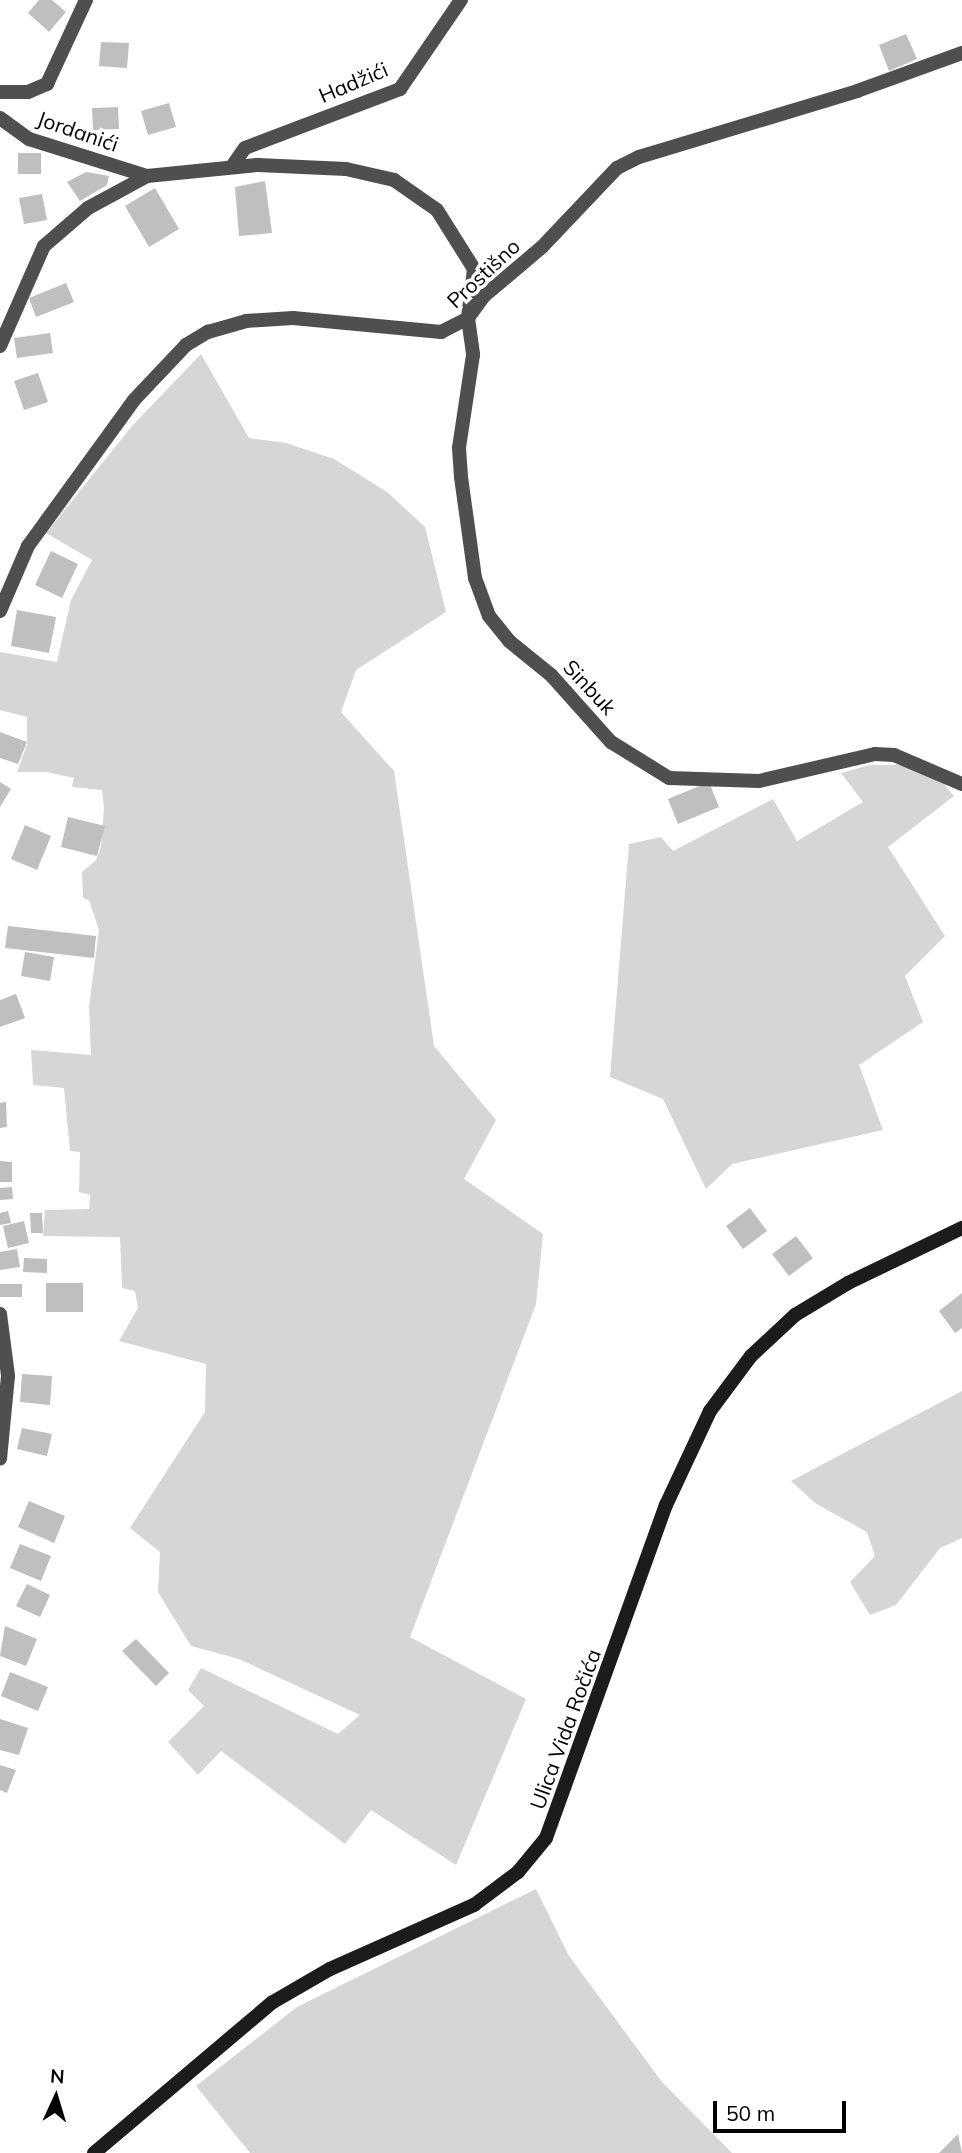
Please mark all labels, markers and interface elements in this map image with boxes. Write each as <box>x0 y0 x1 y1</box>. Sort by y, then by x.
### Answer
street label: Hadžići <box>315 56 391 108</box>
street label: Jordanići <box>34 105 122 157</box>
street label: Prostišno <box>441 233 525 313</box>
street label: Sinbuk <box>558 654 622 720</box>
street label: Ulica Vida Ročića <box>524 1645 606 1813</box>
north arrow <box>21 2062 91 2132</box>
text: N <box>49 2064 65 2089</box>
scale bar <box>717 2086 850 2130</box>
text: 50 m <box>726 2100 775 2126</box>

